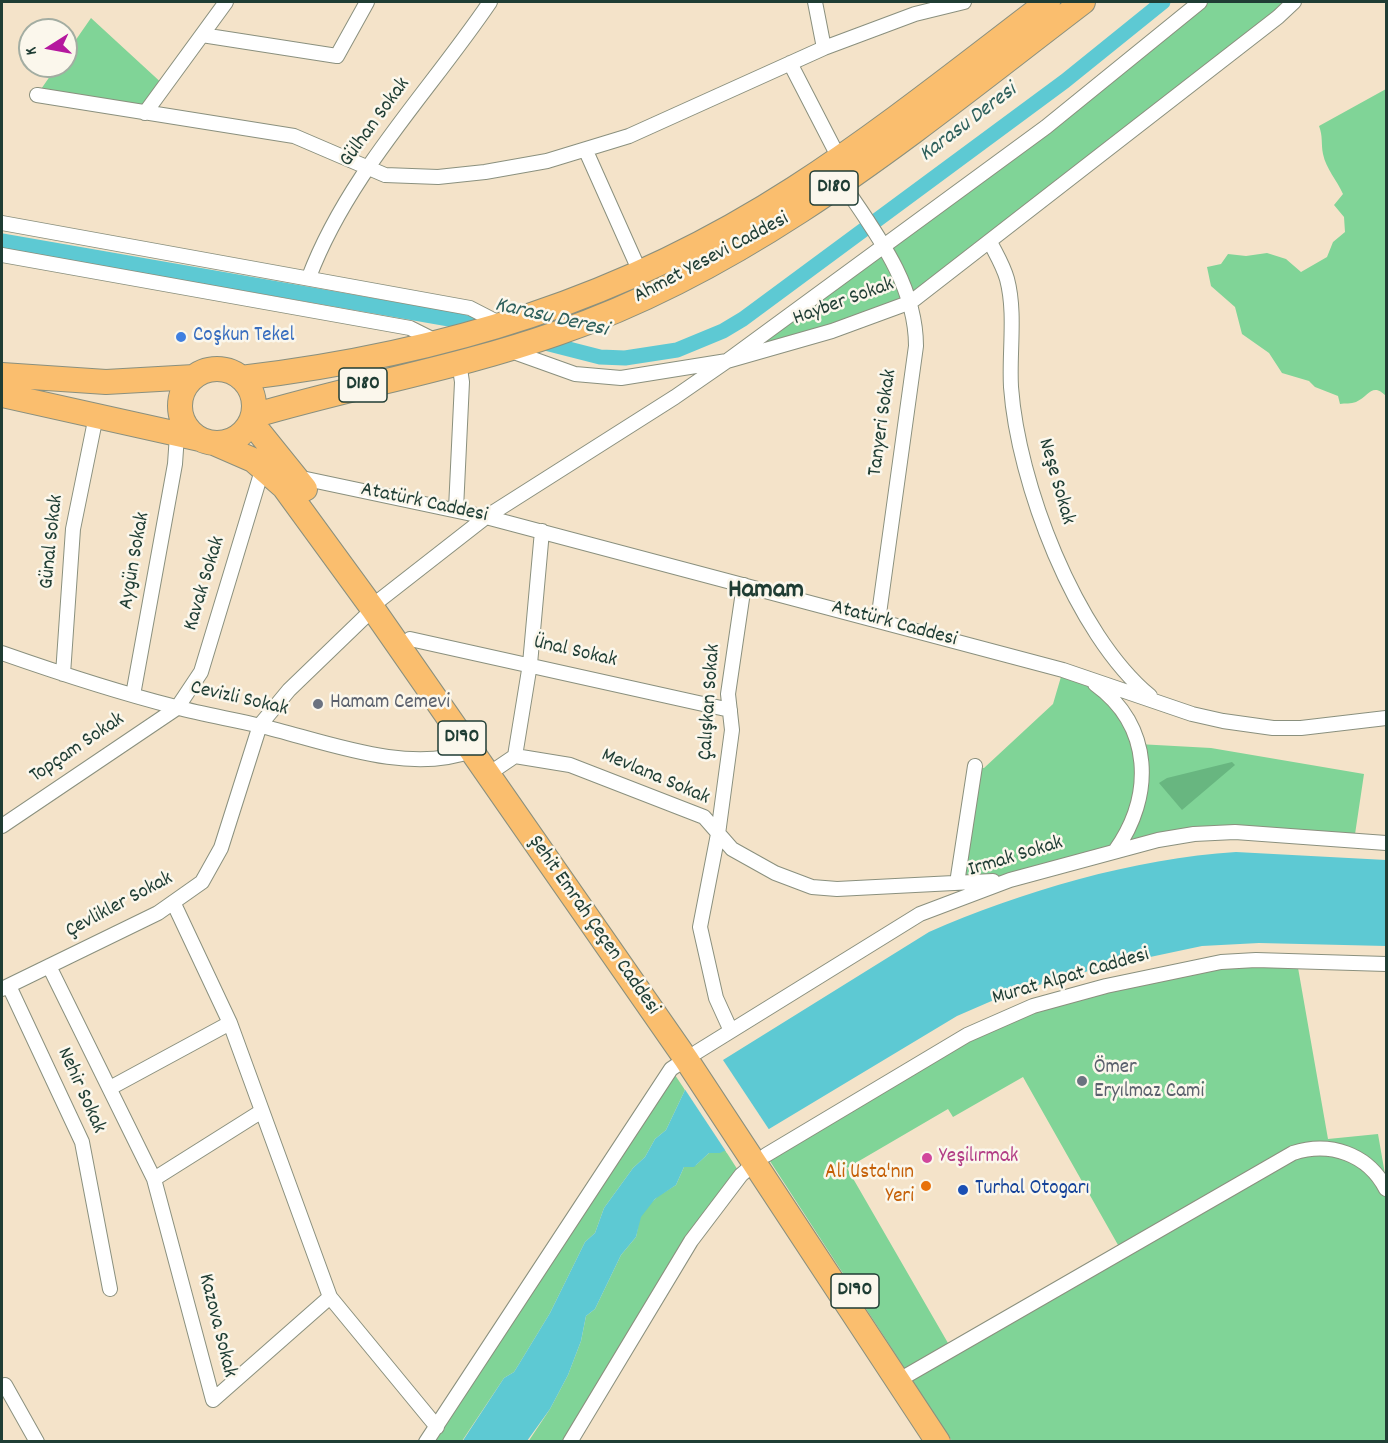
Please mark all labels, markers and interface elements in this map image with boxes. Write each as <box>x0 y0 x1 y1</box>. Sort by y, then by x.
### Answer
north arrow <box>18 18 78 78</box>
text: K <box>20 45 44 57</box>
street label: Gülhan Sokak <box>335 73 417 173</box>
water label: Karasu Deresi <box>915 79 1023 169</box>
road number: D180 <box>810 171 858 205</box>
street label: Ahmet Yesevi Caddesi <box>630 208 794 310</box>
street label: Hayber Sokak <box>790 273 898 333</box>
water label: Karasu Deresi <box>492 293 610 345</box>
place label: Coşkun Tekel <box>193 324 294 350</box>
marker: Coşkun Tekel <box>174 330 188 344</box>
road number: D180 <box>339 368 387 402</box>
street label: Tanyeri Sokak <box>864 368 904 478</box>
street label: Neşe Sokak <box>1031 436 1079 528</box>
street label: Atatürk Caddesi <box>358 478 490 530</box>
street label: Günal Sokak <box>36 494 70 590</box>
street label: Aygün Sokak <box>115 510 157 612</box>
street label: Kavak Sokak <box>180 534 232 634</box>
district label: Hamam <box>728 576 804 608</box>
street label: Atatürk Caddesi <box>828 596 960 654</box>
street label: Ünal Sokak <box>531 631 619 675</box>
street label: Çalışkan Sokak <box>694 643 728 761</box>
street label: Cevizli Sokak <box>188 677 290 723</box>
place label: Hamam Cemevi <box>330 691 450 717</box>
marker: Hamam Cemevi <box>311 697 325 711</box>
street label: Topçam Sokak <box>26 708 130 790</box>
road number: D190 <box>438 721 486 755</box>
street label: Mevlana Sokak <box>597 744 713 812</box>
street label: Şehit Emrah Çeçen Caddesi <box>522 832 664 1020</box>
street label: Irmak Sokak <box>966 832 1066 884</box>
street label: Çevlikler Sokak <box>62 867 178 945</box>
street label: Murat Alpat Caddesi <box>990 944 1152 1012</box>
street label: Nehir Sokak <box>50 1044 110 1138</box>
place label: Ömer Eryılmaz Cami <box>1094 1056 1204 1106</box>
marker: Ömer Eryılmaz Cami <box>1075 1074 1089 1088</box>
place label: Yeşilırmak <box>939 1145 1018 1171</box>
marker: Yeşilırmak <box>920 1151 934 1165</box>
place label: Ali Usta'nın Yeri <box>825 1161 914 1211</box>
place label: Turhal Otogarı <box>975 1177 1089 1203</box>
marker: Ali Usta'nın Yeri <box>919 1179 933 1193</box>
marker: Turhal Otogarı <box>956 1183 970 1197</box>
street label: Kazova Sokak <box>191 1272 241 1380</box>
road number: D190 <box>831 1274 879 1308</box>

